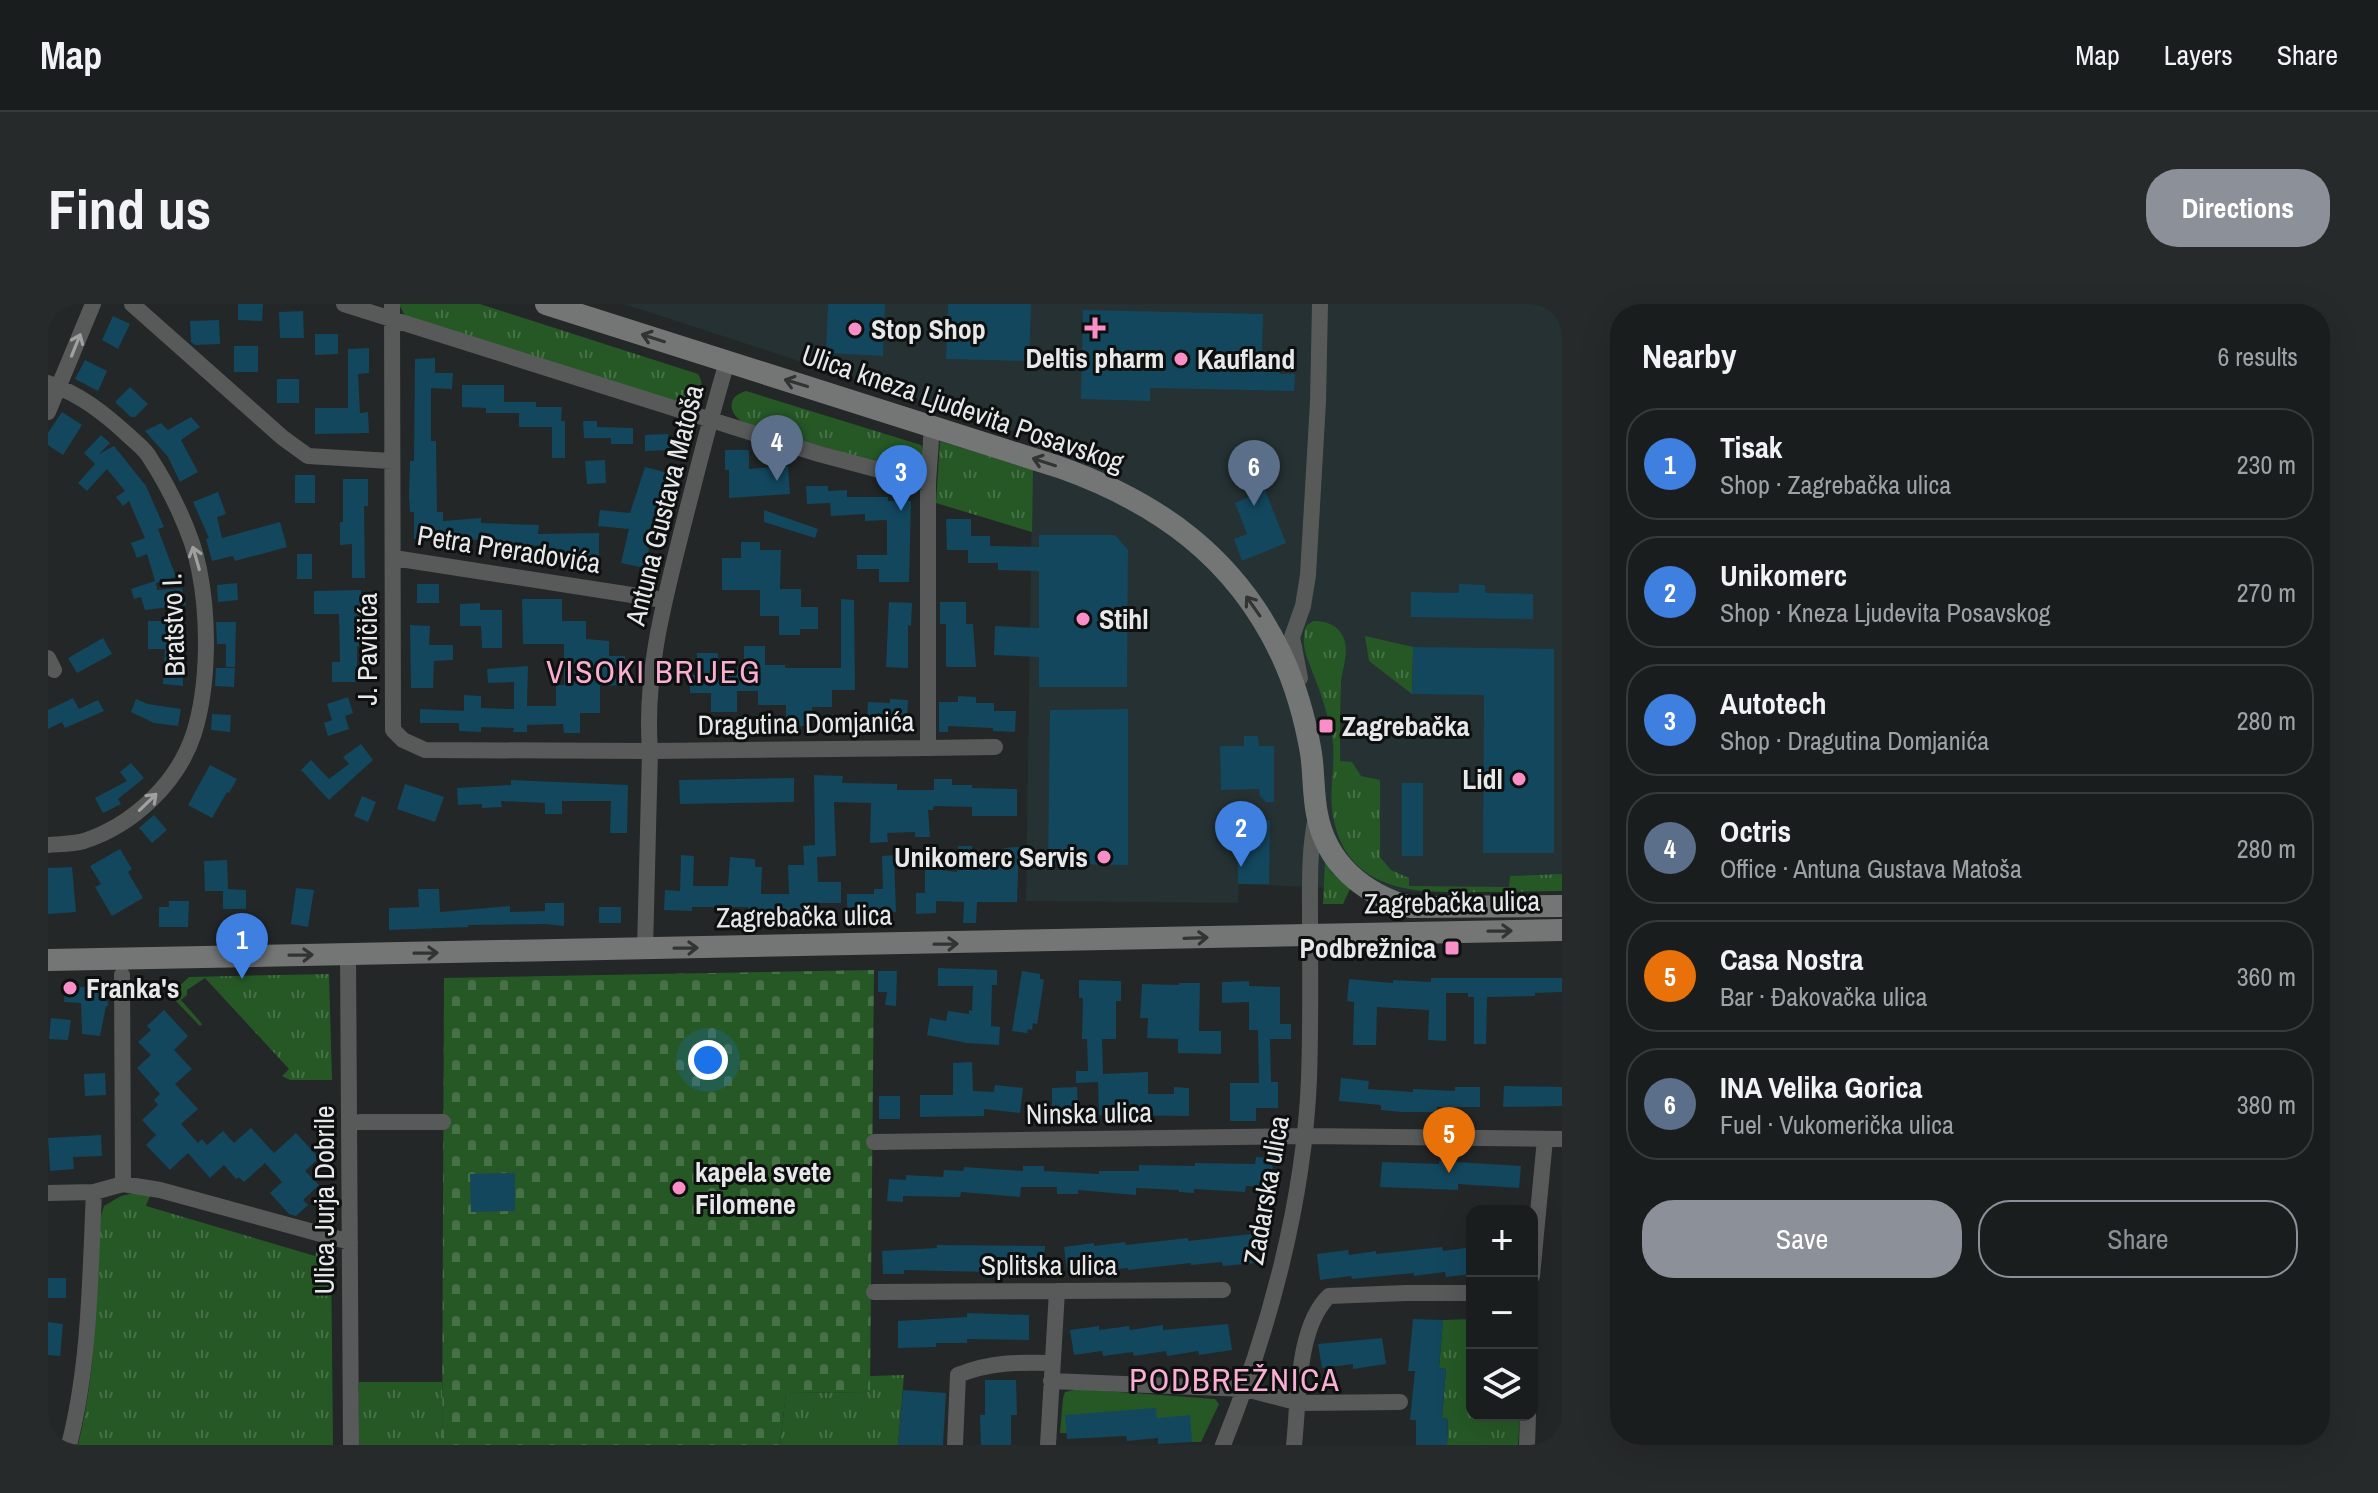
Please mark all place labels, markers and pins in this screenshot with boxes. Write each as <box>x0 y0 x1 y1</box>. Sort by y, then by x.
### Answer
place label: Stop Shop <box>871 310 986 348</box>
marker: Deltis pharm <box>1086 319 1104 337</box>
marker: Stop Shop <box>846 320 864 338</box>
place label: Deltis pharm <box>1025 339 1165 377</box>
place label: Kaufland <box>1197 340 1295 378</box>
marker: Kaufland <box>1172 350 1190 368</box>
pin: 4 <box>751 415 803 481</box>
pin: 6 <box>1228 440 1280 506</box>
pin: 3 <box>875 445 927 511</box>
place label: Stihl <box>1099 600 1149 638</box>
marker: Stihl <box>1074 610 1092 628</box>
place label: Zagrebačka <box>1342 707 1470 745</box>
marker: Zagrebačka <box>1317 717 1335 735</box>
place label: Lidl <box>1462 760 1503 798</box>
marker: Lidl <box>1510 770 1528 788</box>
pin: 2 <box>1215 801 1267 867</box>
place label: Unikomerc Servis <box>894 838 1088 876</box>
marker: Unikomerc Servis <box>1095 848 1113 866</box>
pin: 1 <box>216 913 268 979</box>
place label: Podbrežnica <box>1299 929 1436 967</box>
marker: Podbrežnica <box>1443 939 1461 957</box>
place label: Franka's <box>86 969 180 1007</box>
marker: Franka's <box>61 979 79 997</box>
pin: 5 <box>1423 1107 1475 1173</box>
place label: kapela svete Filomene <box>695 1153 832 1223</box>
marker: kapela svete Filomene <box>670 1179 688 1197</box>

